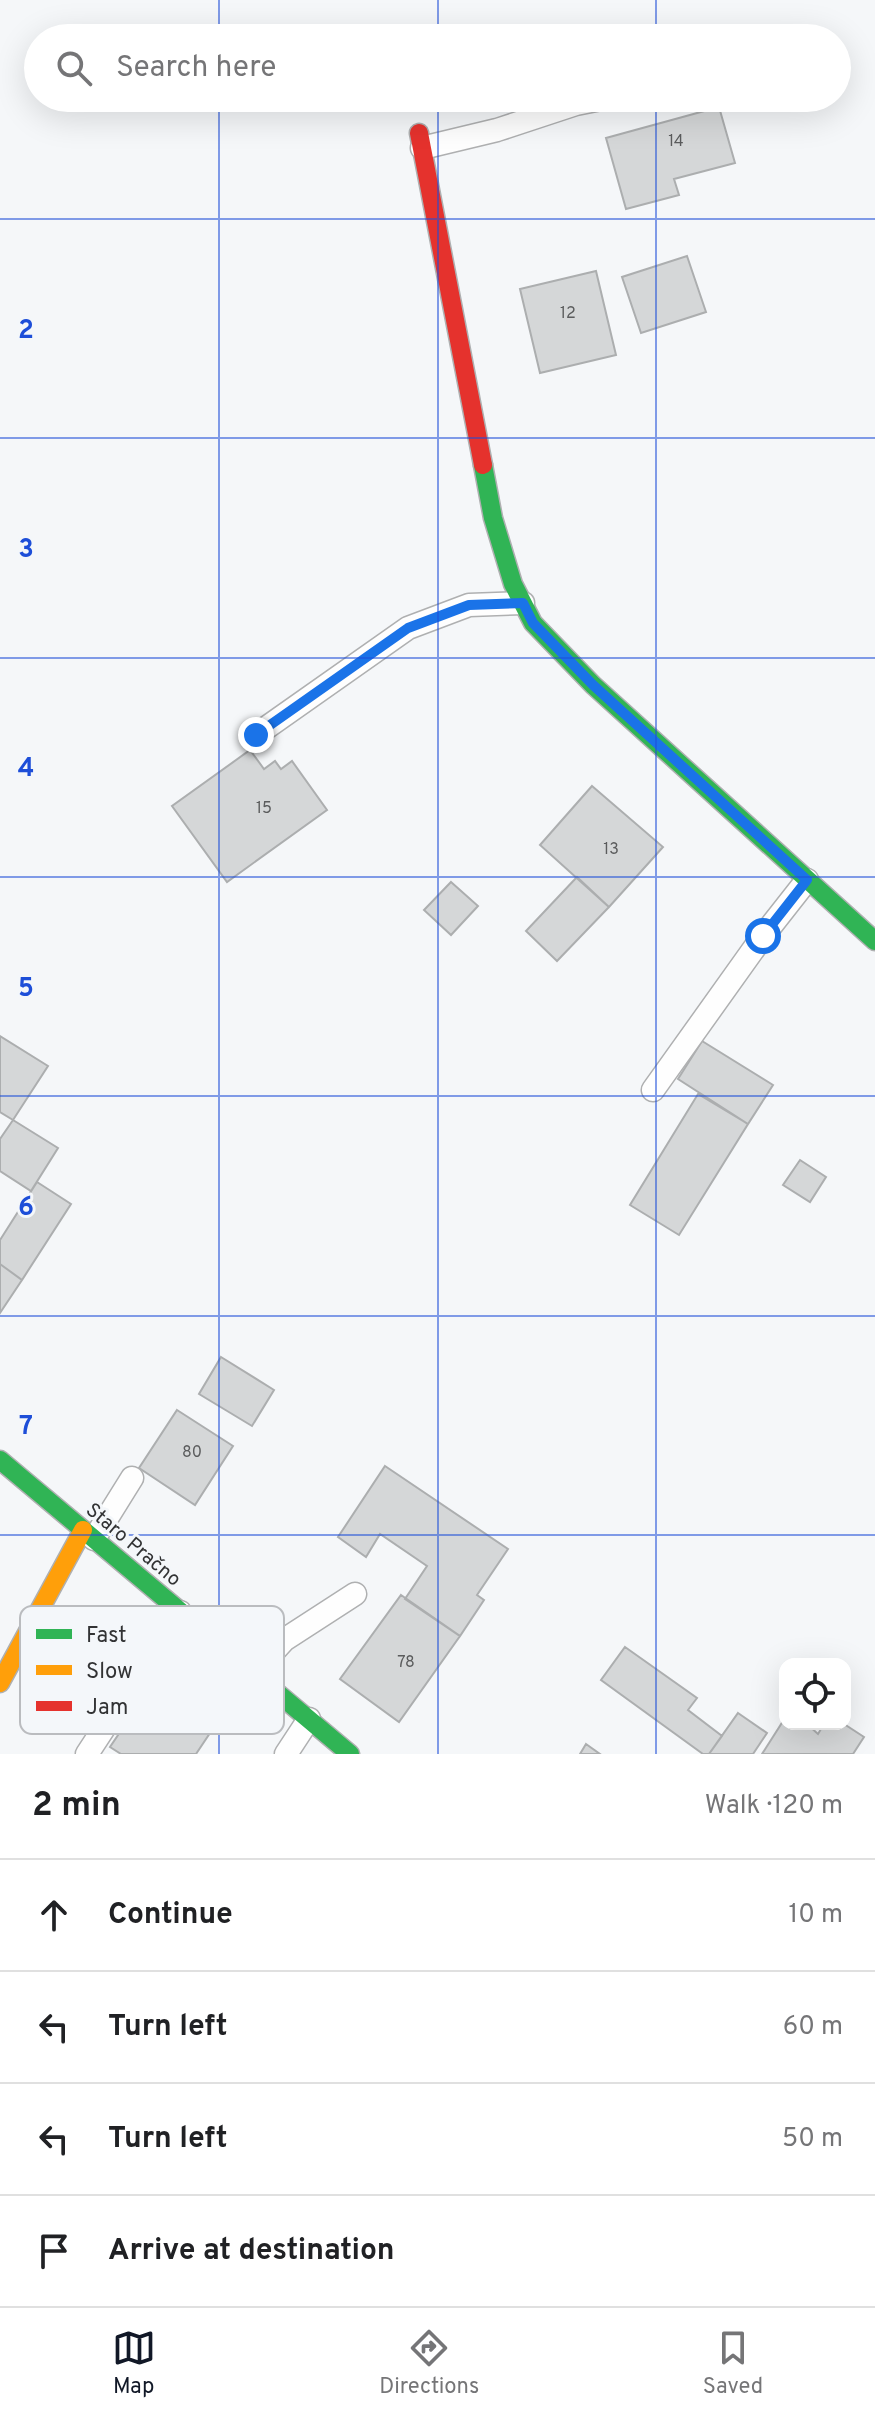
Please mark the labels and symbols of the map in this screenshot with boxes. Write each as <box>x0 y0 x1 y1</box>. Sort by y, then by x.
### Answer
house number: 14 <box>668 132 684 152</box>
house number: 12 <box>560 304 576 324</box>
text: 2 <box>18 315 34 348</box>
text: 3 <box>18 534 34 567</box>
route end <box>238 717 274 753</box>
text: 4 <box>18 753 34 786</box>
house number: 15 <box>256 799 272 819</box>
house number: 13 <box>603 840 619 860</box>
route start <box>745 918 781 954</box>
text: 5 <box>18 973 34 1006</box>
text: 6 <box>18 1192 34 1225</box>
text: 7 <box>19 1411 33 1444</box>
house number: 80 <box>182 1443 202 1463</box>
street label: Staro Pračno <box>80 1498 186 1593</box>
legend <box>20 1606 284 1734</box>
text: Fast <box>86 1623 127 1650</box>
house number: 78 <box>397 1653 415 1673</box>
text: Slow <box>86 1659 133 1686</box>
text: Jam <box>86 1695 129 1722</box>

